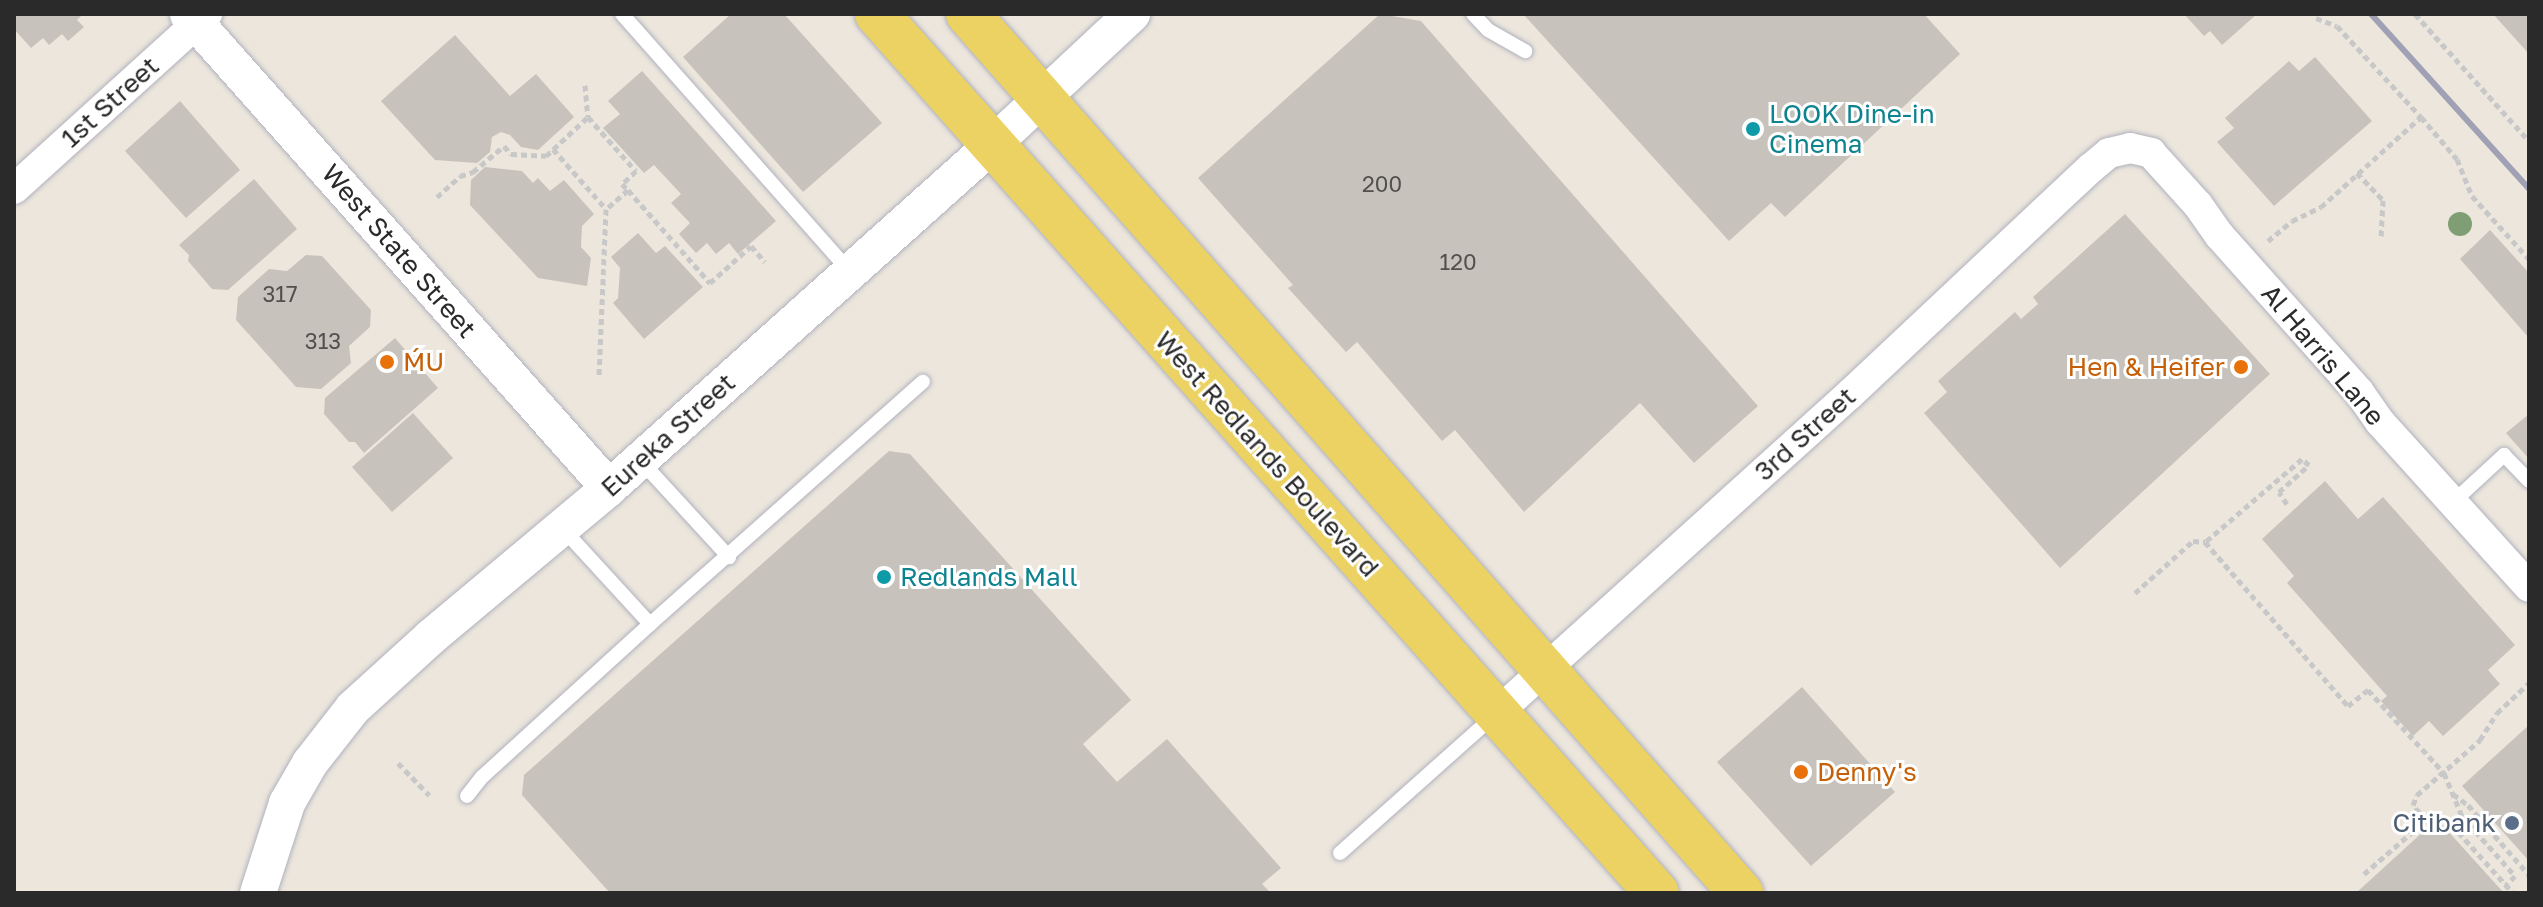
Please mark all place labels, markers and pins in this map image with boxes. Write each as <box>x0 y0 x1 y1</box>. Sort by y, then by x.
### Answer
place label: LOOK Dine-in Cinema <box>1769 98 1935 160</box>
marker: LOOK Dine-in Cinema <box>1744 120 1762 138</box>
place label: ḾU <box>403 346 444 378</box>
place label: Hen & Heifer <box>2067 351 2225 383</box>
marker: ḾU <box>378 353 396 371</box>
marker: Hen & Heifer <box>2232 358 2250 376</box>
place label: Redlands Mall <box>900 561 1077 593</box>
marker: Redlands Mall <box>875 568 893 586</box>
place label: Denny's <box>1817 756 1917 788</box>
marker: Denny's <box>1792 763 1810 781</box>
place label: Citibank <box>2393 807 2496 839</box>
marker: Citibank <box>2503 814 2521 832</box>

